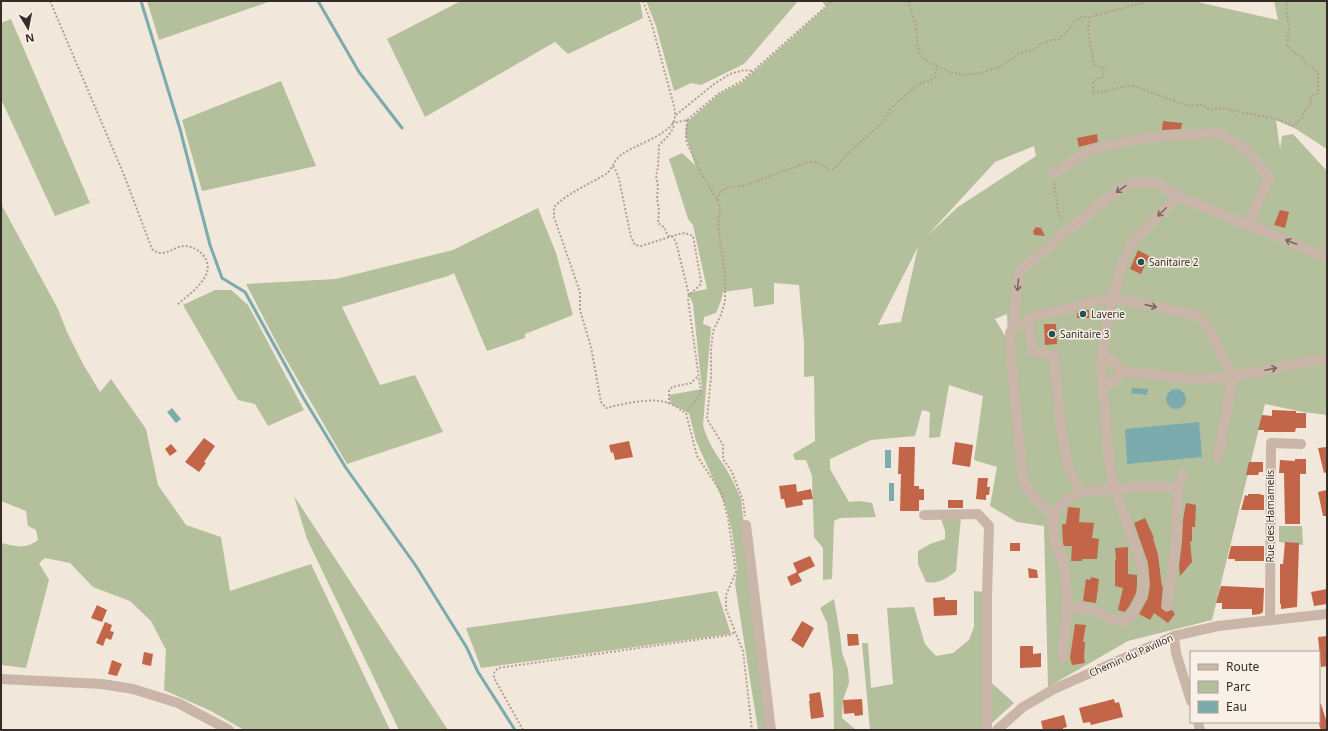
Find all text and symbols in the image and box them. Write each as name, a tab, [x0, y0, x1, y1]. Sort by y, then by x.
north arrow	[8, 8, 48, 48]
text: N	[24, 30, 36, 47]
one-way arrow	[1116, 185, 1127, 193]
one-way arrow	[1157, 207, 1167, 217]
one-way arrow	[1286, 238, 1298, 245]
place label: Sanitaire 2	[1149, 255, 1199, 269]
marker: Sanitaire 2	[1136, 257, 1146, 267]
one-way arrow	[1014, 278, 1022, 291]
one-way arrow	[1145, 302, 1158, 310]
place label: Laverie	[1091, 307, 1125, 321]
marker: Laverie	[1078, 309, 1088, 319]
place label: Sanitaire 3	[1060, 327, 1110, 341]
marker: Sanitaire 3	[1047, 329, 1057, 339]
one-way arrow	[1264, 364, 1277, 372]
street label: Rue des Hamamelis	[1263, 469, 1277, 562]
street label: Chemin du Pavillon	[1087, 630, 1175, 680]
legend	[1190, 651, 1320, 723]
text: Route	[1226, 658, 1259, 675]
text: Parc	[1226, 678, 1251, 695]
text: Eau	[1226, 698, 1247, 715]

